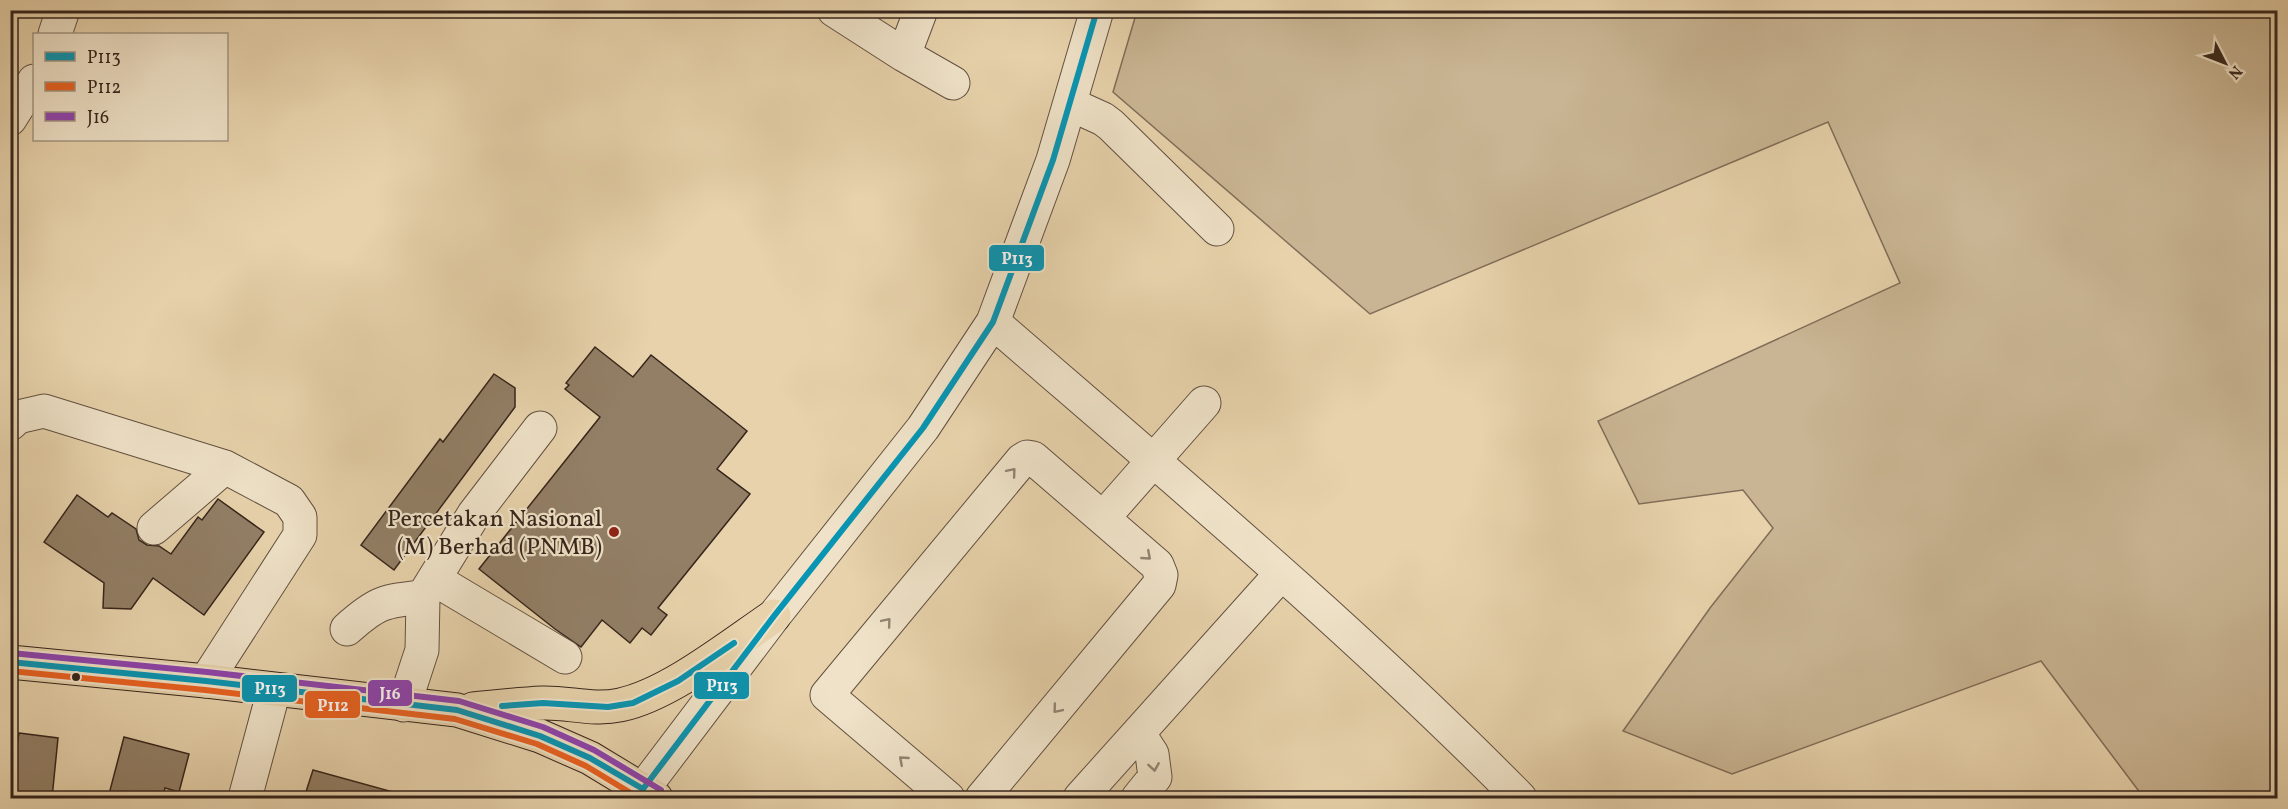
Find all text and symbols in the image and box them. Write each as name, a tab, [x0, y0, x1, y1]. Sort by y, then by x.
legend	[33, 33, 228, 141]
north arrow	[2195, 33, 2255, 93]
text: P113	[87, 46, 121, 71]
text: N	[2222, 60, 2247, 84]
text: P112	[87, 76, 121, 101]
text: J16	[87, 106, 109, 131]
line badge: P113	[988, 244, 1045, 272]
text: P113	[1001, 249, 1033, 271]
one-way arrow	[1005, 468, 1016, 479]
place label: Percetakan Nasional (M) Berhad (PNMB)	[387, 503, 602, 565]
marker: Percetakan Nasional (M) Berhad (PNMB)	[607, 525, 621, 539]
one-way arrow	[1140, 549, 1151, 560]
one-way arrow	[880, 618, 891, 629]
unlabelled marker	[70, 671, 82, 683]
line badge: P113	[693, 671, 750, 700]
line badge: P113	[241, 674, 298, 703]
text: P113	[706, 676, 738, 698]
text: P113	[254, 679, 286, 701]
line badge: J16	[367, 679, 413, 707]
text: J16	[378, 684, 401, 706]
line badge: P112	[304, 690, 361, 719]
text: P112	[317, 696, 349, 718]
one-way arrow	[1053, 702, 1064, 713]
one-way arrow	[899, 757, 910, 768]
one-way arrow	[1147, 763, 1159, 772]

